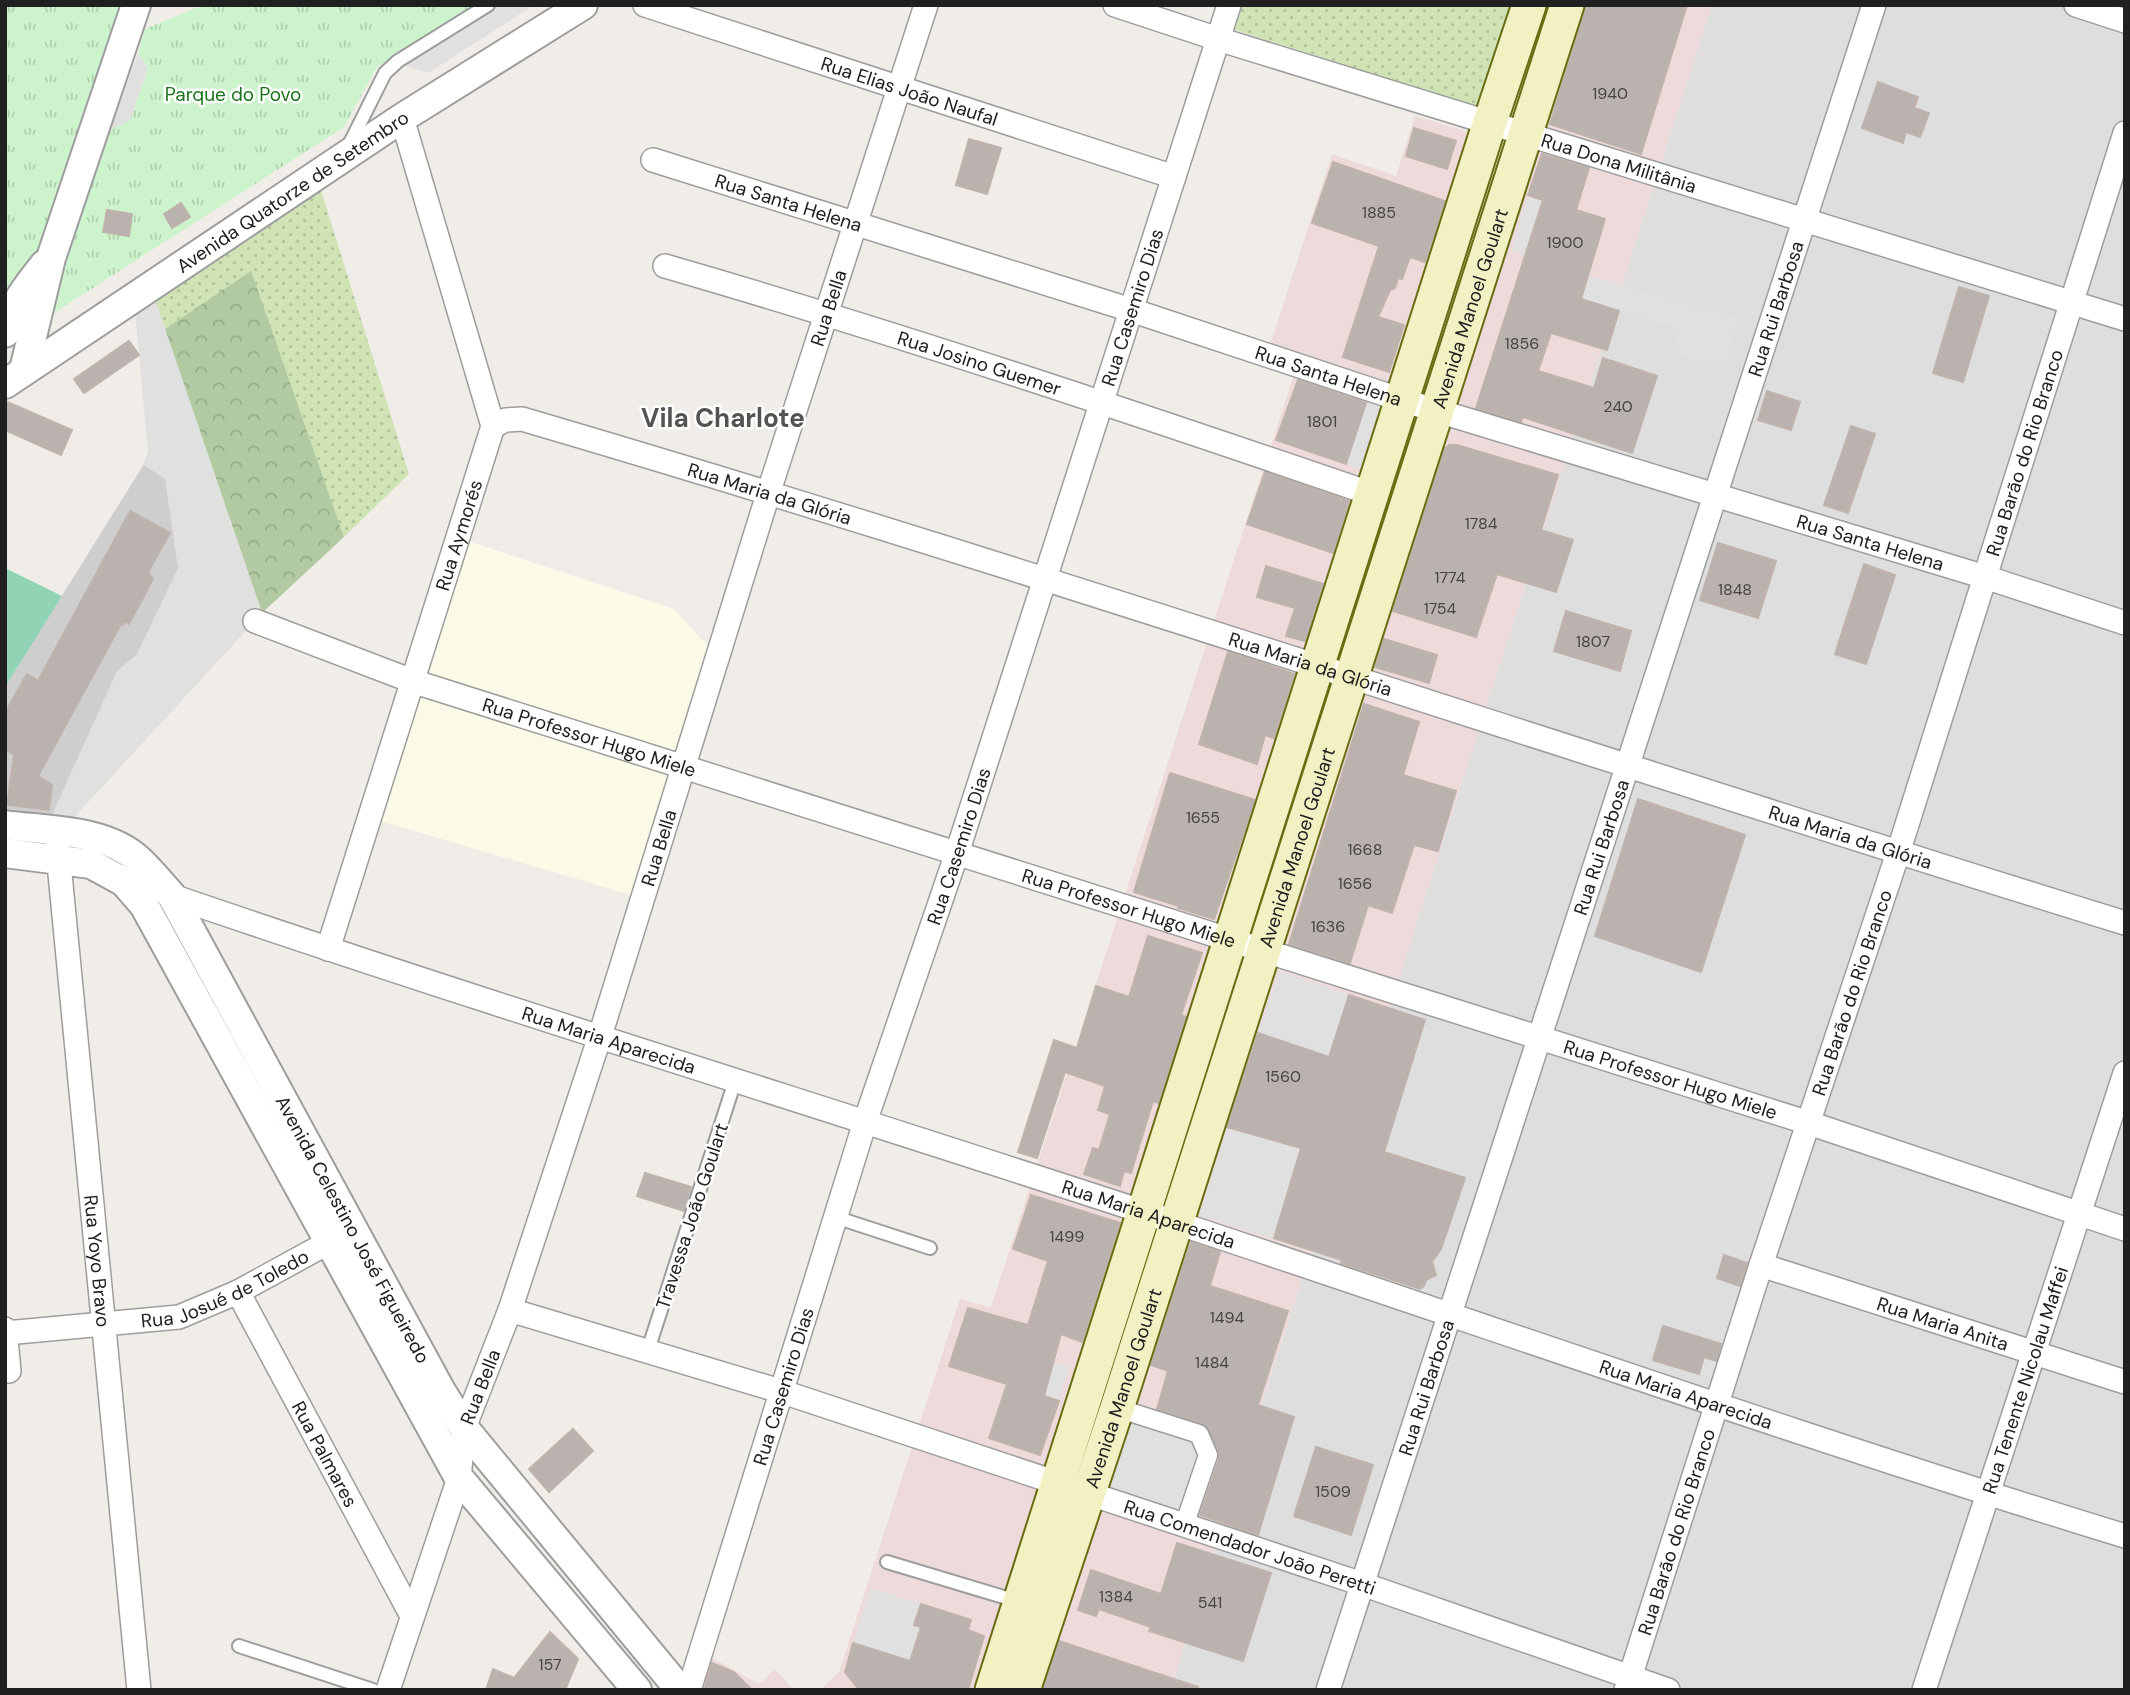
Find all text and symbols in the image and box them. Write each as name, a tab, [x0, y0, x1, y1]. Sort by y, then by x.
street label: Rua Elias João Naufal	[818, 51, 1001, 131]
park label: Parque do Povo	[165, 82, 301, 107]
house number: 1940	[1592, 83, 1628, 104]
street label: Avenida Quatorze de Setembro	[171, 105, 413, 278]
street label: Rua Dona Militânia	[1538, 127, 1700, 198]
street label: Rua Santa Helena	[712, 168, 865, 237]
house number: 1885	[1362, 202, 1396, 223]
street label: Avenida Manoel Goulart	[1426, 205, 1514, 412]
street label: Rua Casemiro Dias	[1095, 225, 1169, 389]
house number: 1900	[1547, 232, 1584, 253]
street label: Rua Rui Barbosa	[1742, 238, 1809, 380]
street label: Rua Bella	[804, 267, 852, 349]
street label: Rua Josino Guemer	[894, 325, 1064, 401]
house number: 1856	[1505, 333, 1539, 354]
street label: Rua Santa Helena	[1252, 340, 1405, 412]
street label: Rua Barão do Rio Branco	[1980, 346, 2069, 559]
house number: 240	[1603, 396, 1633, 417]
district label: Vila Charlote	[641, 401, 805, 435]
house number: 1801	[1307, 411, 1337, 432]
street label: Rua Maria da Glória	[685, 457, 855, 530]
street label: Rua Aymorés	[429, 477, 488, 594]
street label: Rua Santa Helena	[1794, 508, 1947, 576]
house number: 1784	[1465, 513, 1498, 534]
house number: 1774	[1435, 567, 1466, 588]
house number: 1848	[1718, 579, 1752, 600]
house number: 1754	[1424, 598, 1457, 619]
street label: Rua Maria da Glória	[1226, 626, 1395, 702]
house number: 1807	[1576, 631, 1610, 652]
street label: Rua Professor Hugo Miele	[479, 692, 699, 783]
street label: Avenida Manoel Goulart	[1253, 744, 1341, 951]
street label: Rua Casemiro Dias	[921, 764, 996, 928]
street label: Rua Rui Barbosa	[1567, 776, 1635, 918]
street label: Rua Maria da Glória	[1766, 799, 1935, 875]
street label: Rua Bella	[635, 806, 682, 889]
house number: 1655	[1186, 807, 1220, 828]
house number: 1668	[1348, 839, 1382, 860]
street label: Rua Professor Hugo Miele	[1019, 862, 1239, 953]
house number: 1656	[1338, 873, 1372, 894]
street label: Rua Barão do Rio Branco	[1806, 886, 1897, 1099]
house number: 1636	[1311, 916, 1345, 937]
street label: Rua Maria Aparecida	[519, 1000, 699, 1080]
street label: Rua Professor Hugo Miele	[1560, 1034, 1780, 1125]
house number: 1560	[1265, 1066, 1301, 1087]
street label: Avenida Celestino José Figueiredo	[270, 1091, 436, 1368]
street label: Travessa João Goulart	[650, 1120, 734, 1312]
street label: Rua Maria Aparecida	[1059, 1174, 1239, 1254]
street label: Rua Yoyo Bravo	[79, 1194, 116, 1328]
house number: 1499	[1050, 1226, 1084, 1247]
street label: Rua Josué de Toledo	[140, 1243, 313, 1333]
street label: Rua Tenente Nicolau Maffei	[1976, 1263, 2074, 1497]
street label: Avenida Manoel Goulart	[1079, 1285, 1167, 1491]
street label: Rua Maria Anita	[1874, 1291, 2012, 1356]
street label: Rua Casemiro Dias	[747, 1304, 819, 1468]
house number: 1494	[1210, 1307, 1245, 1328]
street label: Rua Rui Barbosa	[1392, 1316, 1460, 1459]
street label: Rua Bella	[454, 1346, 506, 1428]
house number: 1484	[1195, 1352, 1229, 1373]
street label: Rua Maria Aparecida	[1596, 1354, 1776, 1435]
street label: Rua Palmares	[286, 1397, 364, 1512]
street label: Rua Barão do Rio Branco	[1632, 1425, 1721, 1638]
house number: 1509	[1315, 1481, 1351, 1502]
street label: Rua Comendador João Peretti	[1121, 1493, 1379, 1600]
house number: 1384	[1099, 1586, 1133, 1607]
house number: 541	[1198, 1592, 1222, 1613]
house number: 157	[538, 1654, 562, 1675]

